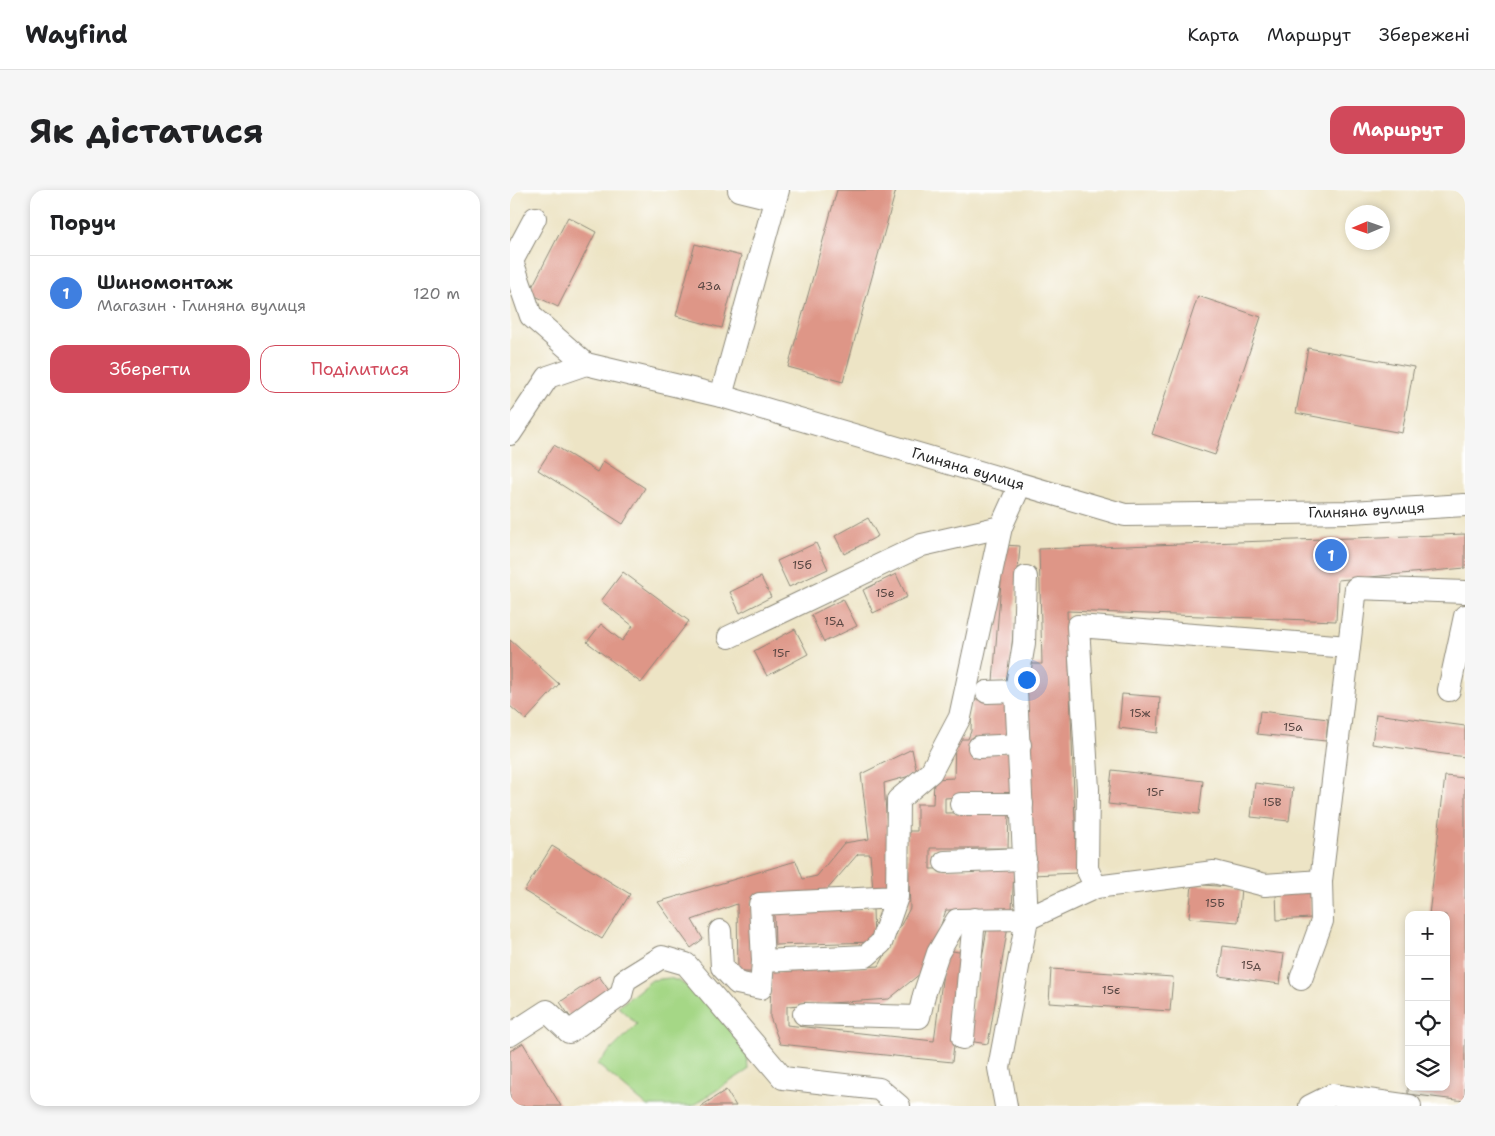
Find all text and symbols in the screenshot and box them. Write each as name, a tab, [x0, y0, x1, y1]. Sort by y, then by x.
text: Wayfind	[25, 19, 128, 51]
text: Карта	[1187, 23, 1239, 47]
text: Маршрут	[1267, 23, 1351, 47]
text: Збережені	[1379, 23, 1470, 47]
button: Маршрут	[1330, 106, 1465, 154]
text: Як дістатися	[30, 107, 264, 154]
north arrow	[1345, 205, 1390, 250]
text: Поруч	[50, 209, 116, 237]
text: Шиномонтаж	[97, 270, 233, 295]
house number: 43а	[697, 278, 721, 294]
text: 1	[62, 283, 70, 304]
text: 120 m	[413, 283, 460, 304]
text: Магазин · Глиняна вулиця	[97, 295, 306, 316]
button: Зберегти	[50, 345, 250, 393]
button: Поділитися	[260, 345, 460, 393]
street label: Глиняна вулиця	[909, 443, 1027, 495]
street label: Глиняна вулиця	[1308, 498, 1425, 523]
pin: 1	[1315, 536, 1347, 574]
house number: 15б	[792, 557, 812, 573]
house number: 15е	[876, 585, 895, 601]
house number: 15д	[824, 613, 844, 629]
house number: 15г	[772, 645, 790, 661]
your location	[1014, 667, 1040, 693]
house number: 15ж	[1129, 705, 1151, 721]
house number: 15а	[1283, 719, 1303, 735]
house number: 15г	[1146, 784, 1164, 800]
house number: 15В	[1262, 794, 1282, 810]
house number: 15Б	[1205, 895, 1225, 911]
map controls	[1405, 911, 1450, 1091]
button: +	[1405, 911, 1450, 956]
button: −	[1405, 956, 1450, 1001]
house number: 15д	[1241, 957, 1261, 973]
house number: 15є	[1102, 982, 1120, 998]
button: locate	[1405, 1001, 1450, 1046]
button: layers	[1405, 1046, 1450, 1091]

